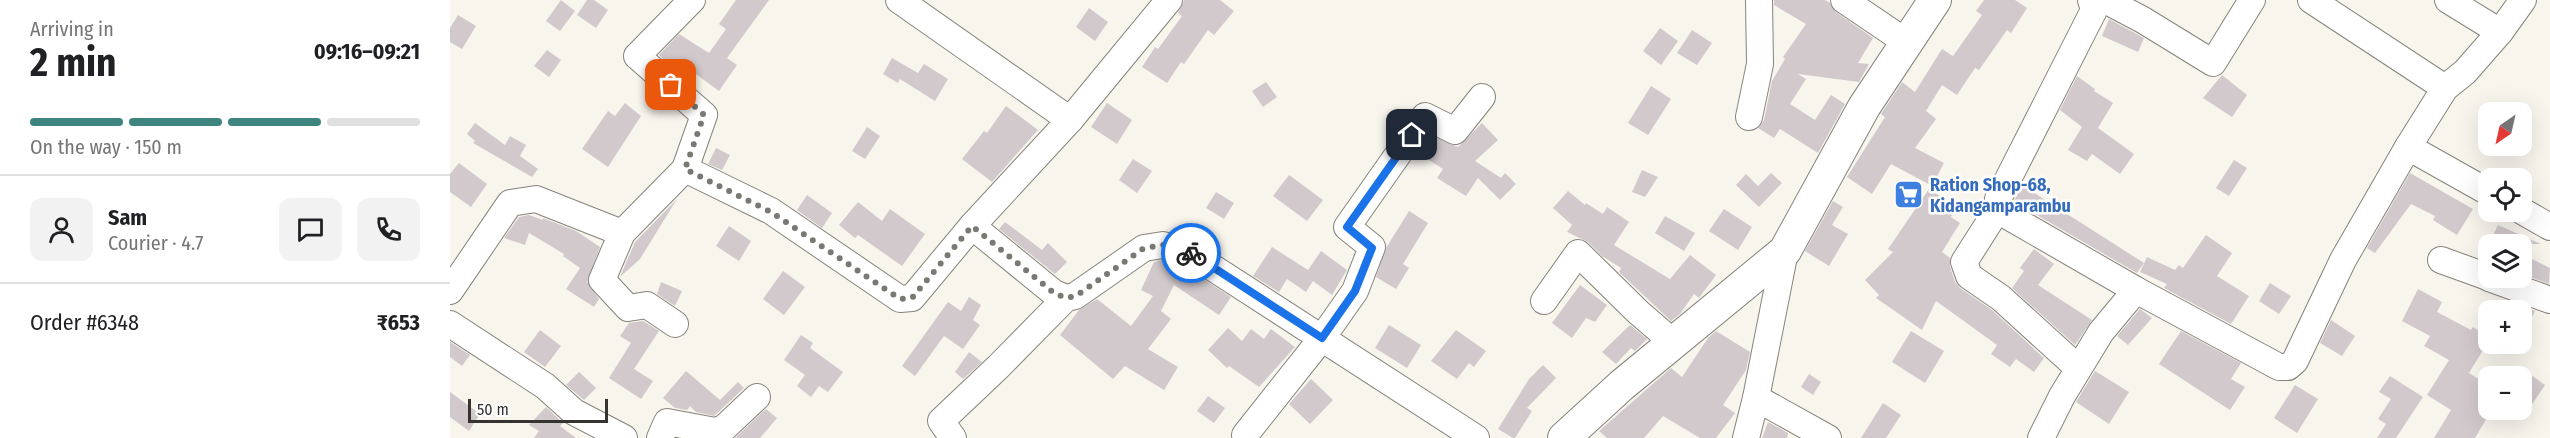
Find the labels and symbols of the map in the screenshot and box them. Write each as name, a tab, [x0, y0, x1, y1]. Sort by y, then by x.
pin	[645, 59, 696, 110]
north arrow	[2478, 102, 2532, 156]
pin	[1386, 109, 1437, 160]
place label: Ration Shop-68, Kidangamparambu	[1930, 174, 2071, 217]
supermarket icon: Ration Shop-68, Kidangamparambu	[1893, 179, 1925, 211]
courier	[1161, 223, 1221, 283]
scale bar	[468, 396, 608, 424]

